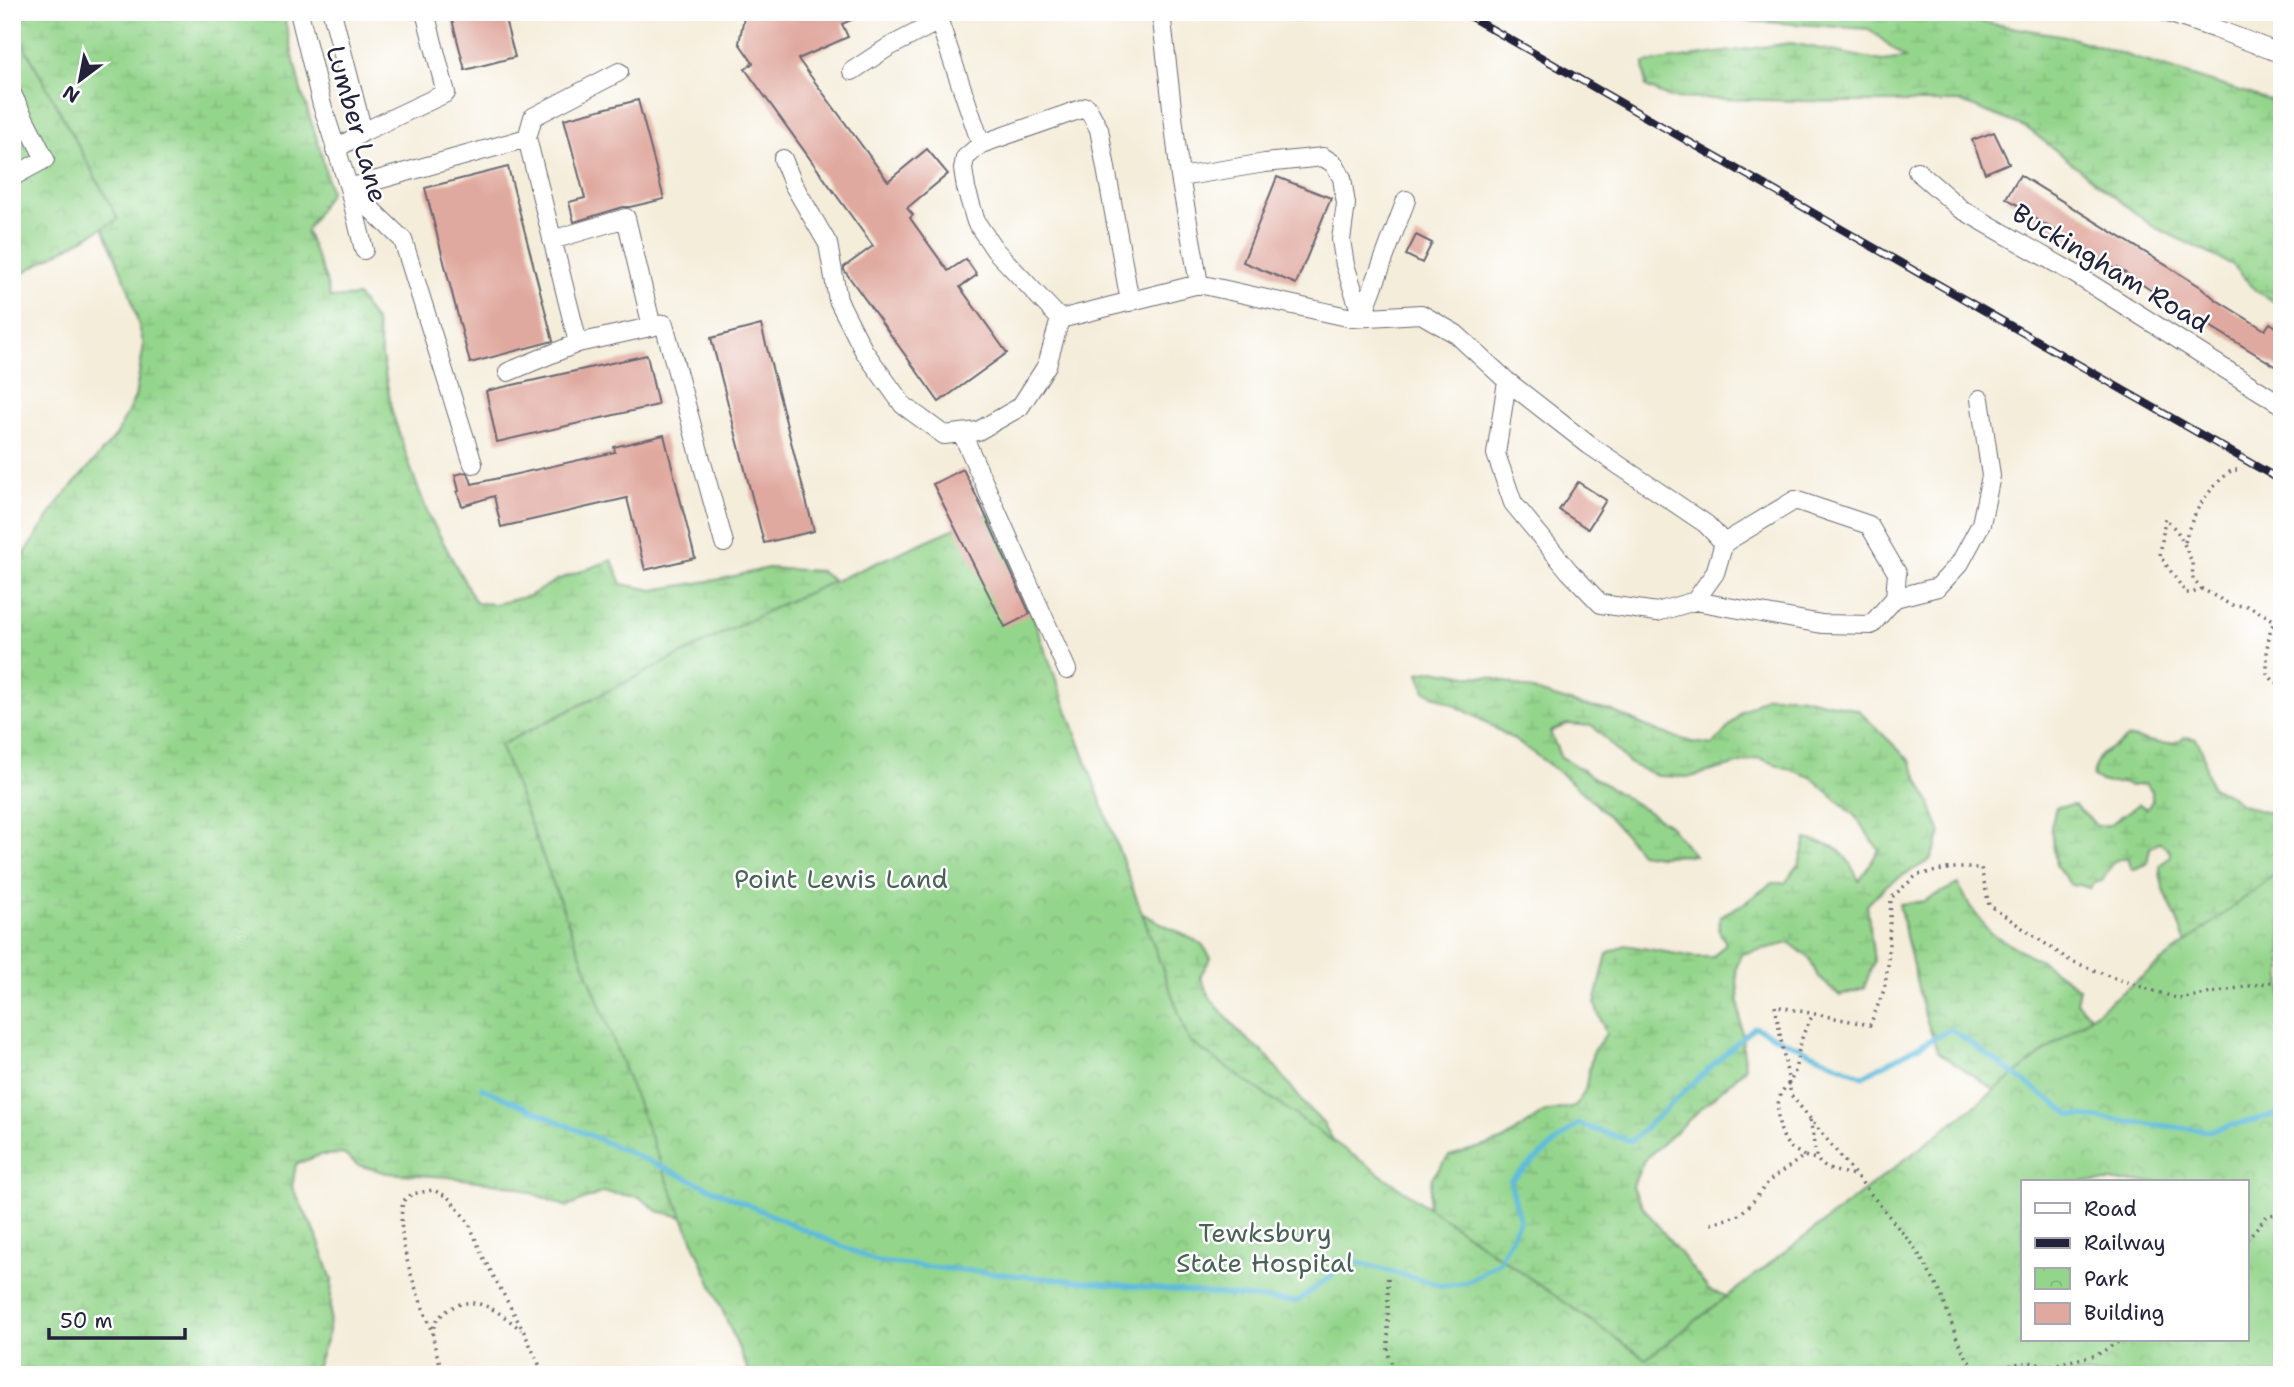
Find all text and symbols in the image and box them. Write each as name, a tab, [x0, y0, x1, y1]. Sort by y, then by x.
street label: Lumber Lane	[318, 41, 397, 206]
north arrow	[46, 46, 116, 116]
text: N	[58, 79, 84, 109]
street label: Buckingham Road	[2006, 195, 2216, 340]
park label: Point Lewis Land	[734, 861, 948, 896]
legend	[2021, 1180, 2248, 1342]
text: Road	[2084, 1195, 2137, 1223]
park label: Tewksbury State Hospital	[1176, 1215, 1354, 1280]
text: Railway	[2084, 1229, 2166, 1257]
text: Park	[2084, 1265, 2129, 1293]
scale bar	[49, 1296, 186, 1340]
text: Building	[2084, 1299, 2164, 1327]
text: 50 m	[60, 1307, 113, 1335]

